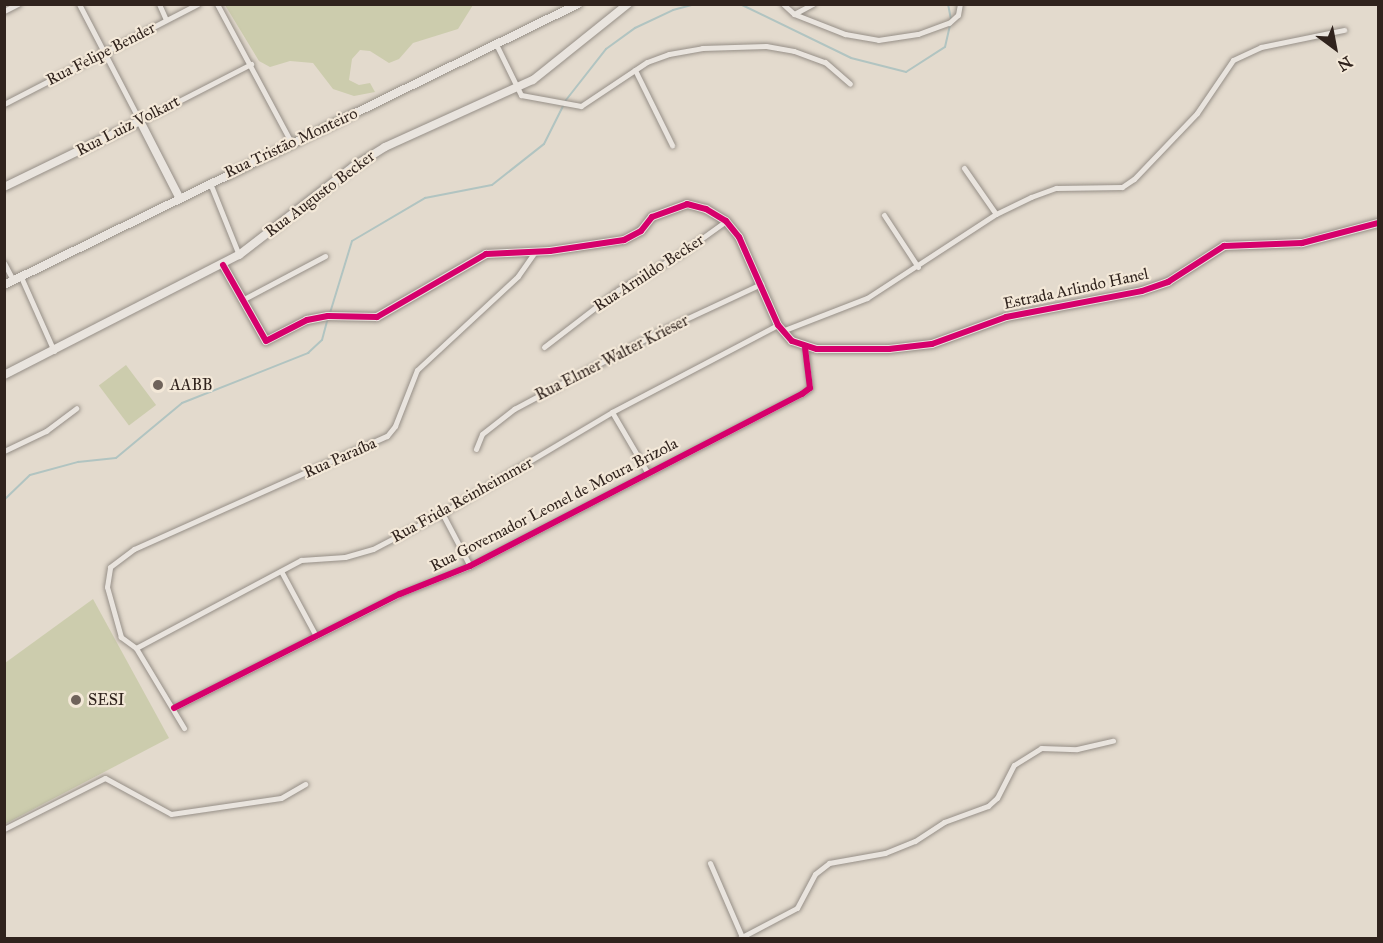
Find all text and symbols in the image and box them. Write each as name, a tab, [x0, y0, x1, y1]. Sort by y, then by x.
street label: Rua Felipe Bender	[43, 18, 159, 90]
north arrow	[1305, 18, 1365, 78]
text: N	[1334, 52, 1356, 75]
street label: Rua Luiz Volkart	[73, 92, 183, 160]
street label: Rua Tristão Monteiro	[221, 104, 361, 182]
street label: Rua Augusto Becker	[261, 147, 379, 241]
street label: Rua Arnildo Becker	[590, 230, 708, 316]
street label: Estrada Arlindo Hanel	[1002, 264, 1150, 314]
street label: Rua Elmer Walter Krieser	[532, 311, 692, 405]
place label: AABB	[170, 375, 213, 395]
marker: AABB	[151, 378, 165, 392]
street label: Rua Paraíba	[301, 434, 379, 482]
street label: Rua Governador Leonel de Moura Brizola	[427, 434, 681, 576]
street label: Rua Frida Reinheimmer	[388, 453, 536, 547]
place label: SESI	[88, 690, 125, 710]
marker: SESI	[69, 693, 83, 707]

